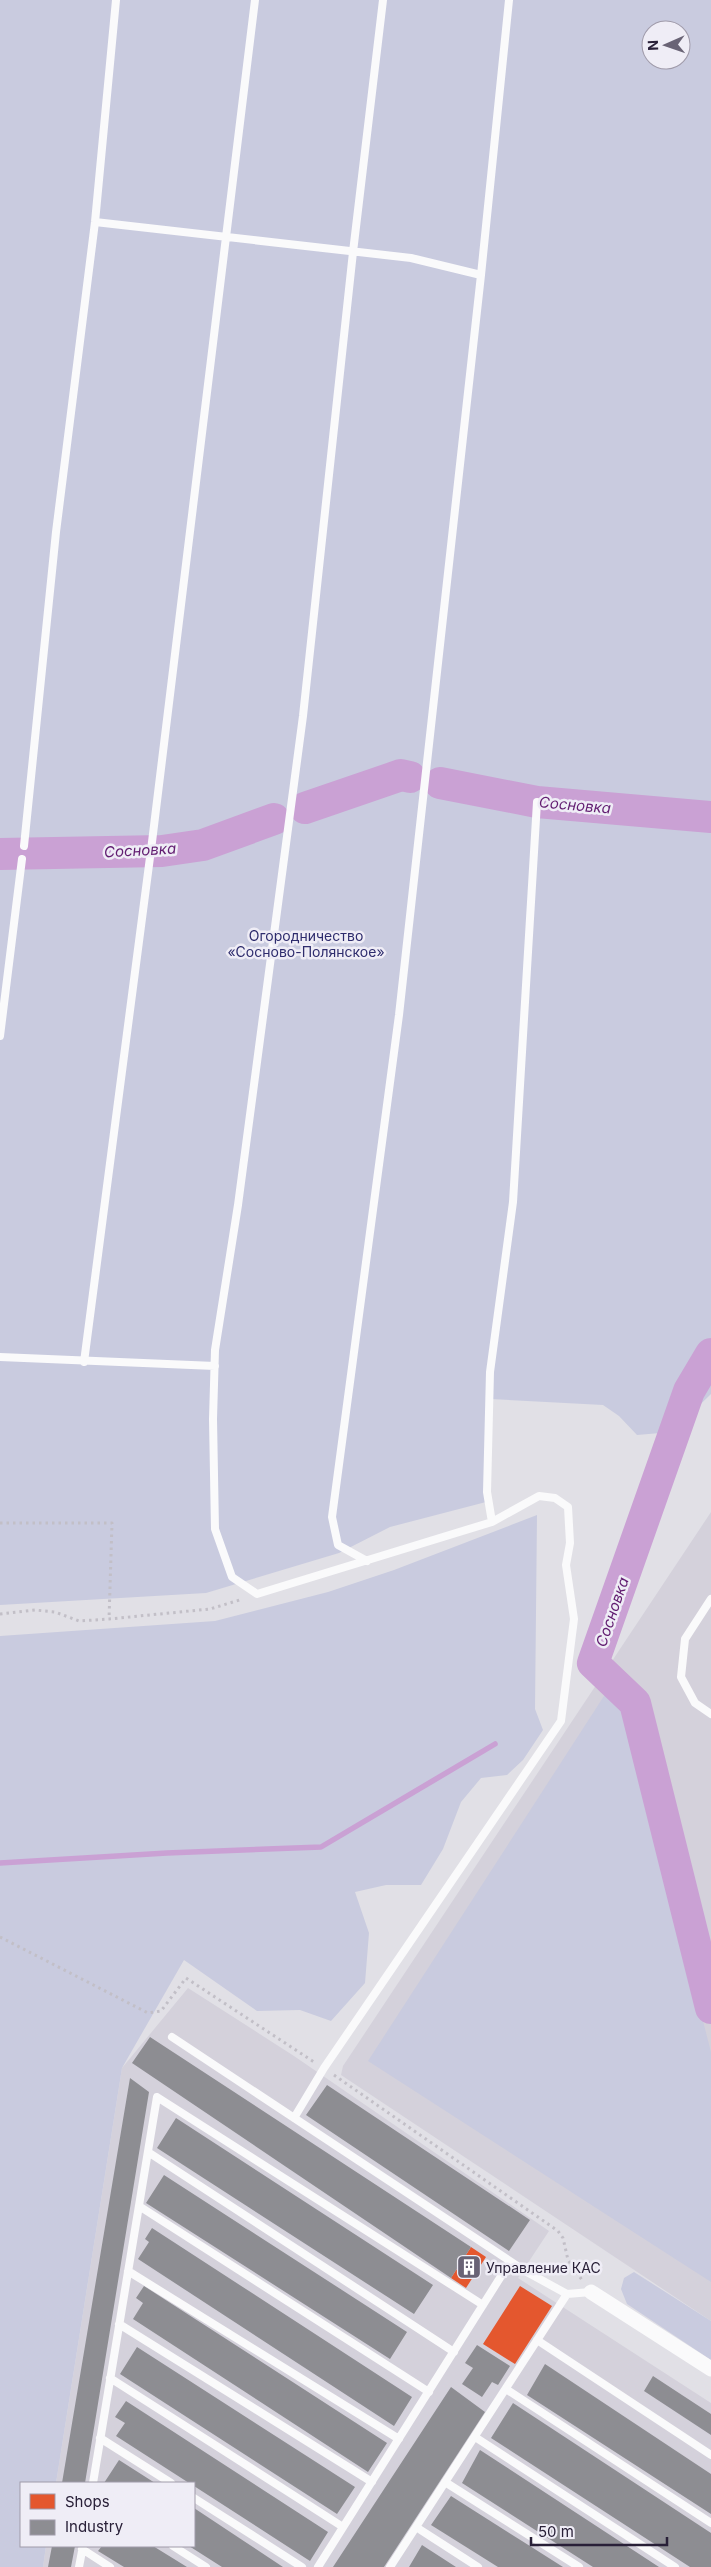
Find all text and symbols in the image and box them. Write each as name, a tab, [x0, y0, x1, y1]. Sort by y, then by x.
north arrow	[641, 20, 691, 70]
text: N	[644, 40, 661, 51]
water label: Сосновка	[538, 792, 612, 818]
water label: Сосновка	[103, 839, 177, 861]
park label: Огородничество «Сосново-Полянское»	[227, 927, 385, 960]
water label: Сосновка	[591, 1575, 633, 1649]
building icon: Управление КАС	[456, 2254, 482, 2280]
place label: Управление КАС	[486, 2259, 601, 2276]
legend	[20, 2482, 195, 2547]
text: Shops	[65, 2492, 110, 2511]
scale bar	[531, 2514, 667, 2546]
text: Industry	[65, 2517, 124, 2536]
text: 50 m	[538, 2522, 574, 2541]

